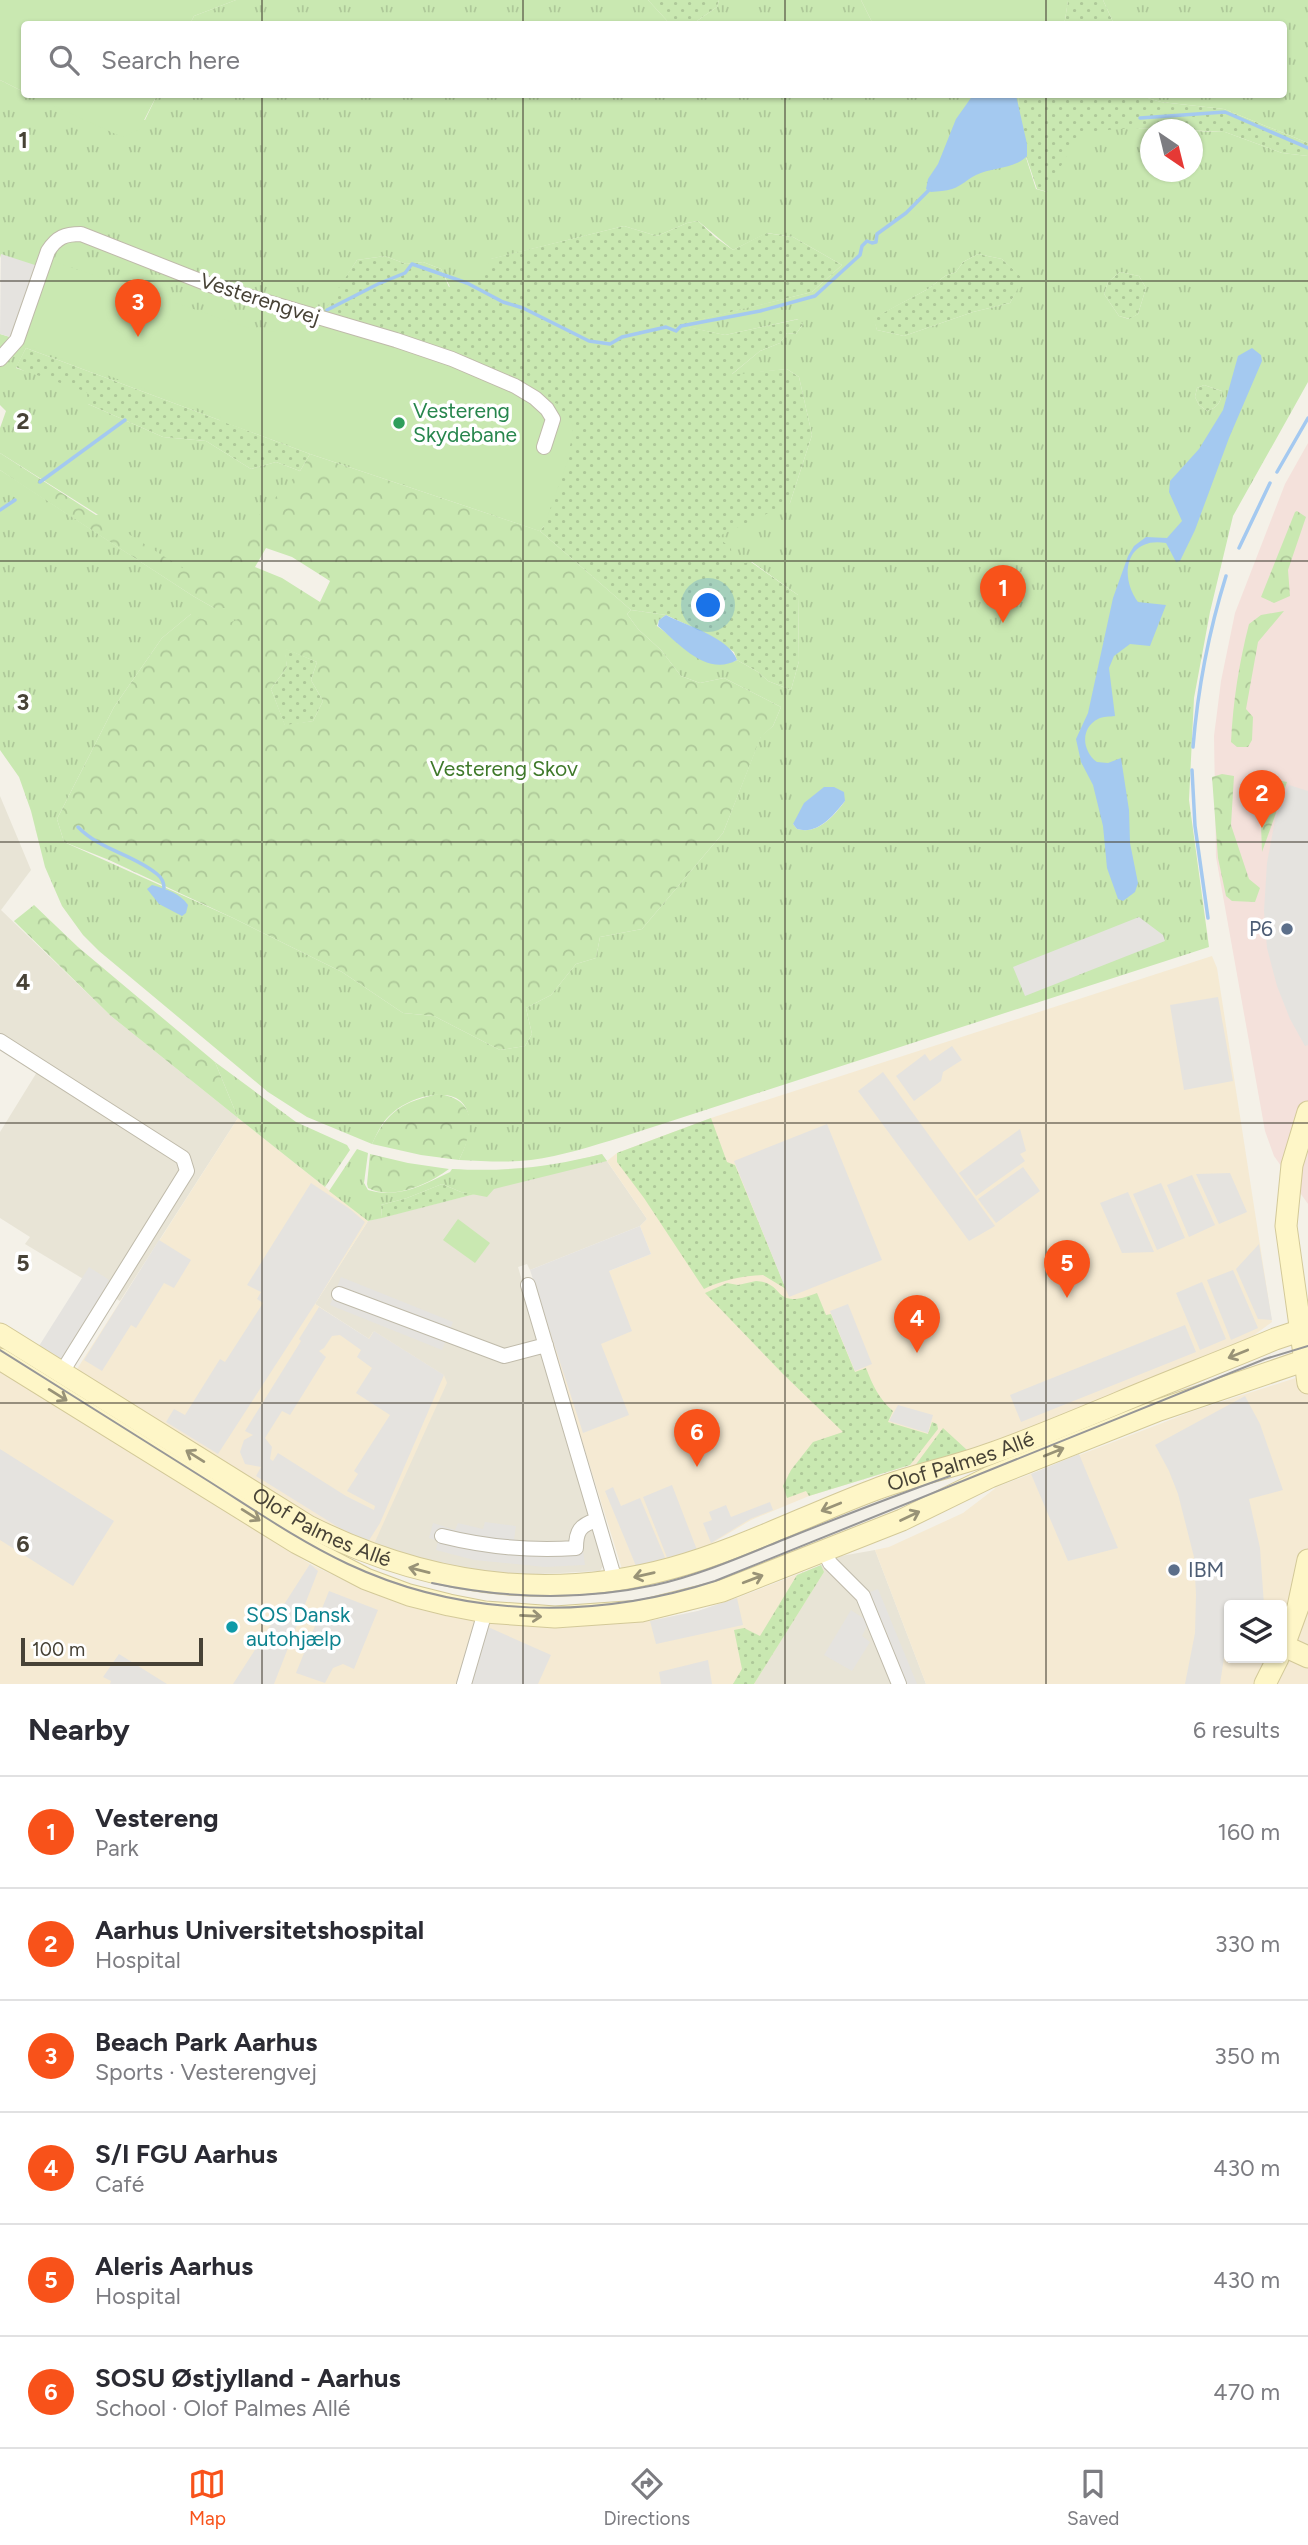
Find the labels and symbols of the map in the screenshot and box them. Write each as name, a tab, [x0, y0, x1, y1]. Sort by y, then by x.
north arrow	[1140, 119, 1203, 182]
text: 1	[18, 126, 28, 154]
street label: Vesterengvej	[197, 267, 323, 330]
pin: 3	[115, 279, 161, 337]
place label: Vestereng Skydebane	[413, 398, 517, 447]
text: 2	[16, 407, 30, 435]
marker: Vestereng Skydebane	[391, 415, 407, 431]
pin: 1	[980, 565, 1026, 623]
your location	[691, 588, 725, 622]
text: 3	[17, 688, 29, 716]
park label: Vestereng Skov	[430, 756, 578, 781]
pin: 2	[1239, 770, 1285, 828]
place label: P6	[1249, 916, 1273, 941]
marker: P6	[1279, 921, 1295, 937]
text: 4	[16, 968, 30, 996]
pin: 5	[1044, 1240, 1090, 1298]
text: 5	[16, 1249, 30, 1277]
pin: 4	[894, 1295, 940, 1353]
one-way arrow	[1228, 1348, 1249, 1361]
one-way arrow	[48, 1388, 67, 1403]
pin: 6	[674, 1409, 720, 1467]
street label: Olof Palmes Allé	[884, 1426, 1038, 1496]
one-way arrow	[1042, 1444, 1064, 1457]
one-way arrow	[186, 1449, 206, 1463]
street label: Olof Palmes Allé	[248, 1482, 395, 1572]
one-way arrow	[821, 1502, 843, 1515]
one-way arrow	[241, 1509, 261, 1523]
one-way arrow	[899, 1509, 920, 1522]
text: 6	[16, 1530, 30, 1558]
place label: IBM	[1188, 1557, 1224, 1582]
marker: IBM	[1166, 1562, 1182, 1578]
one-way arrow	[408, 1563, 431, 1576]
one-way arrow	[633, 1569, 656, 1582]
one-way arrow	[742, 1572, 764, 1585]
place label: SOS Dansk autohjælp	[246, 1602, 351, 1651]
one-way arrow	[519, 1610, 541, 1623]
marker: SOS Dansk autohjælp	[224, 1619, 240, 1635]
scale bar	[21, 1635, 203, 1667]

